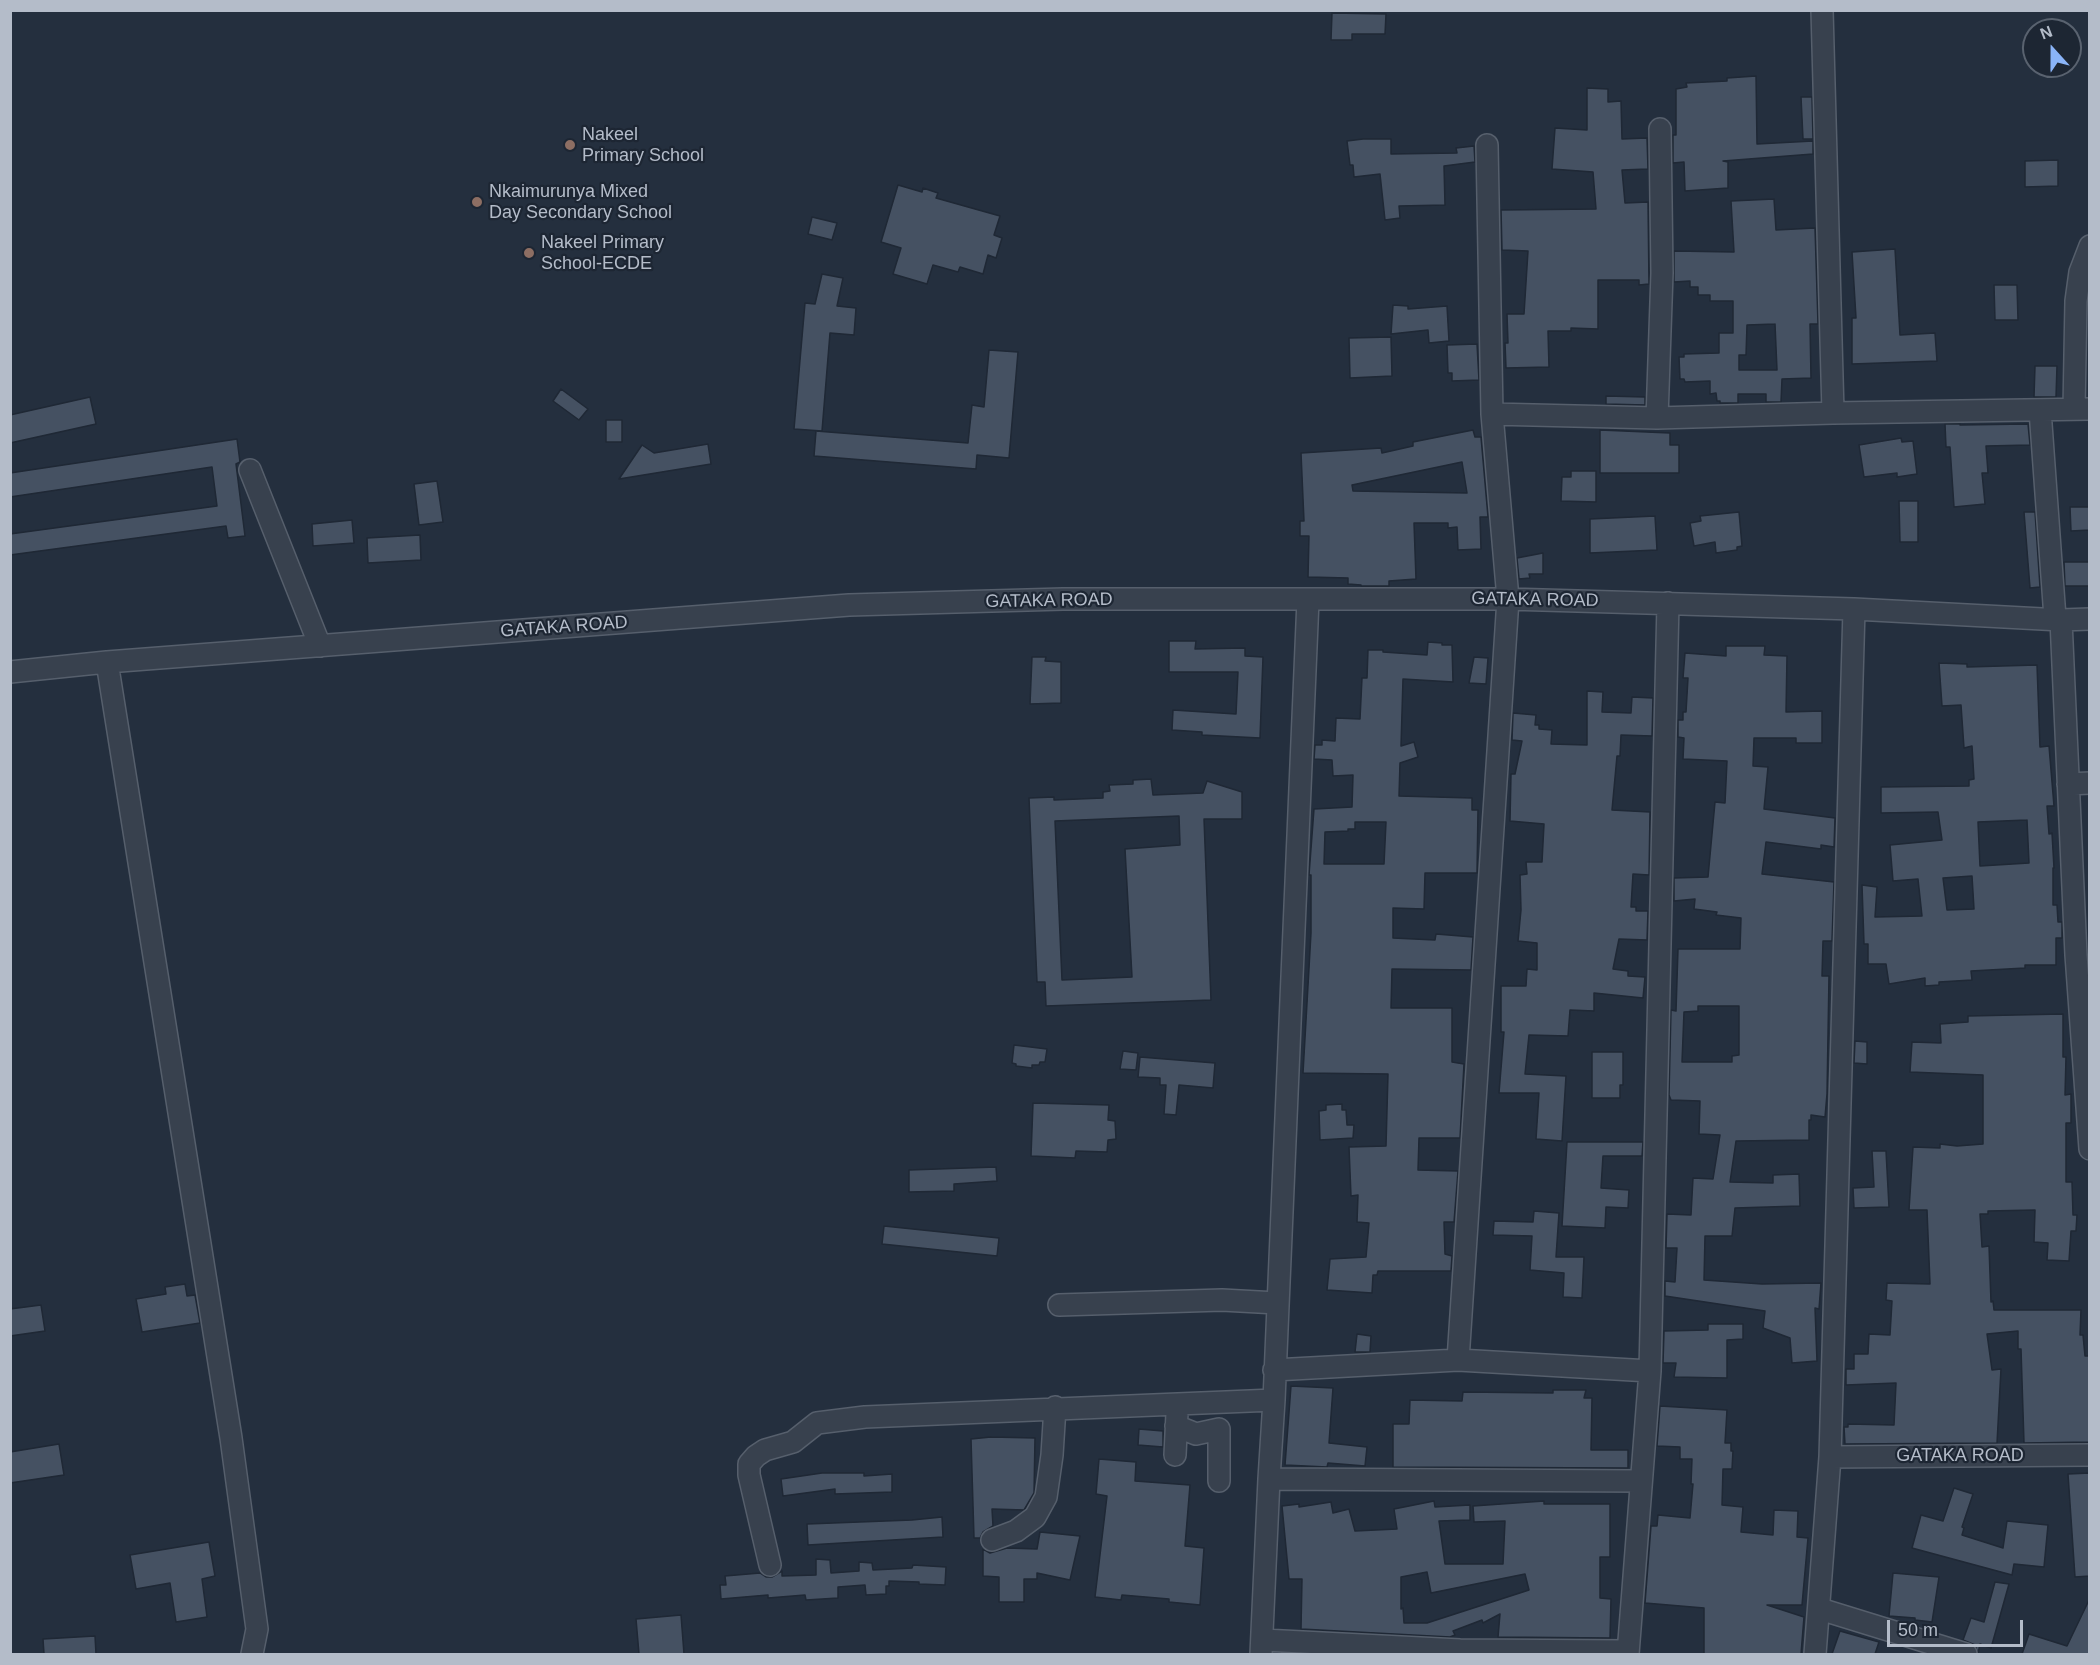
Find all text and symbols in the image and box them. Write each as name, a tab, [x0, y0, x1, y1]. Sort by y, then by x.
north arrow	[2022, 18, 2082, 78]
text: N	[2038, 23, 2055, 43]
place label: Nakeel Primary School	[582, 124, 704, 166]
marker: Nakeel Primary School	[563, 138, 577, 152]
place label: Nkaimurunya Mixed Day Secondary School	[489, 181, 672, 224]
marker: Nkaimurunya Mixed Day Secondary School	[470, 195, 484, 209]
place label: Nakeel Primary School-ECDE	[541, 232, 664, 274]
marker: Nakeel Primary School-ECDE	[522, 246, 536, 260]
street label: GATAKA ROAD	[1471, 588, 1599, 612]
street label: GATAKA ROAD	[985, 589, 1113, 613]
street label: GATAKA ROAD	[500, 612, 628, 642]
street label: GATAKA ROAD	[1896, 1445, 2024, 1467]
scale bar	[1890, 1608, 2026, 1646]
text: 50 m	[1898, 1620, 1938, 1640]

